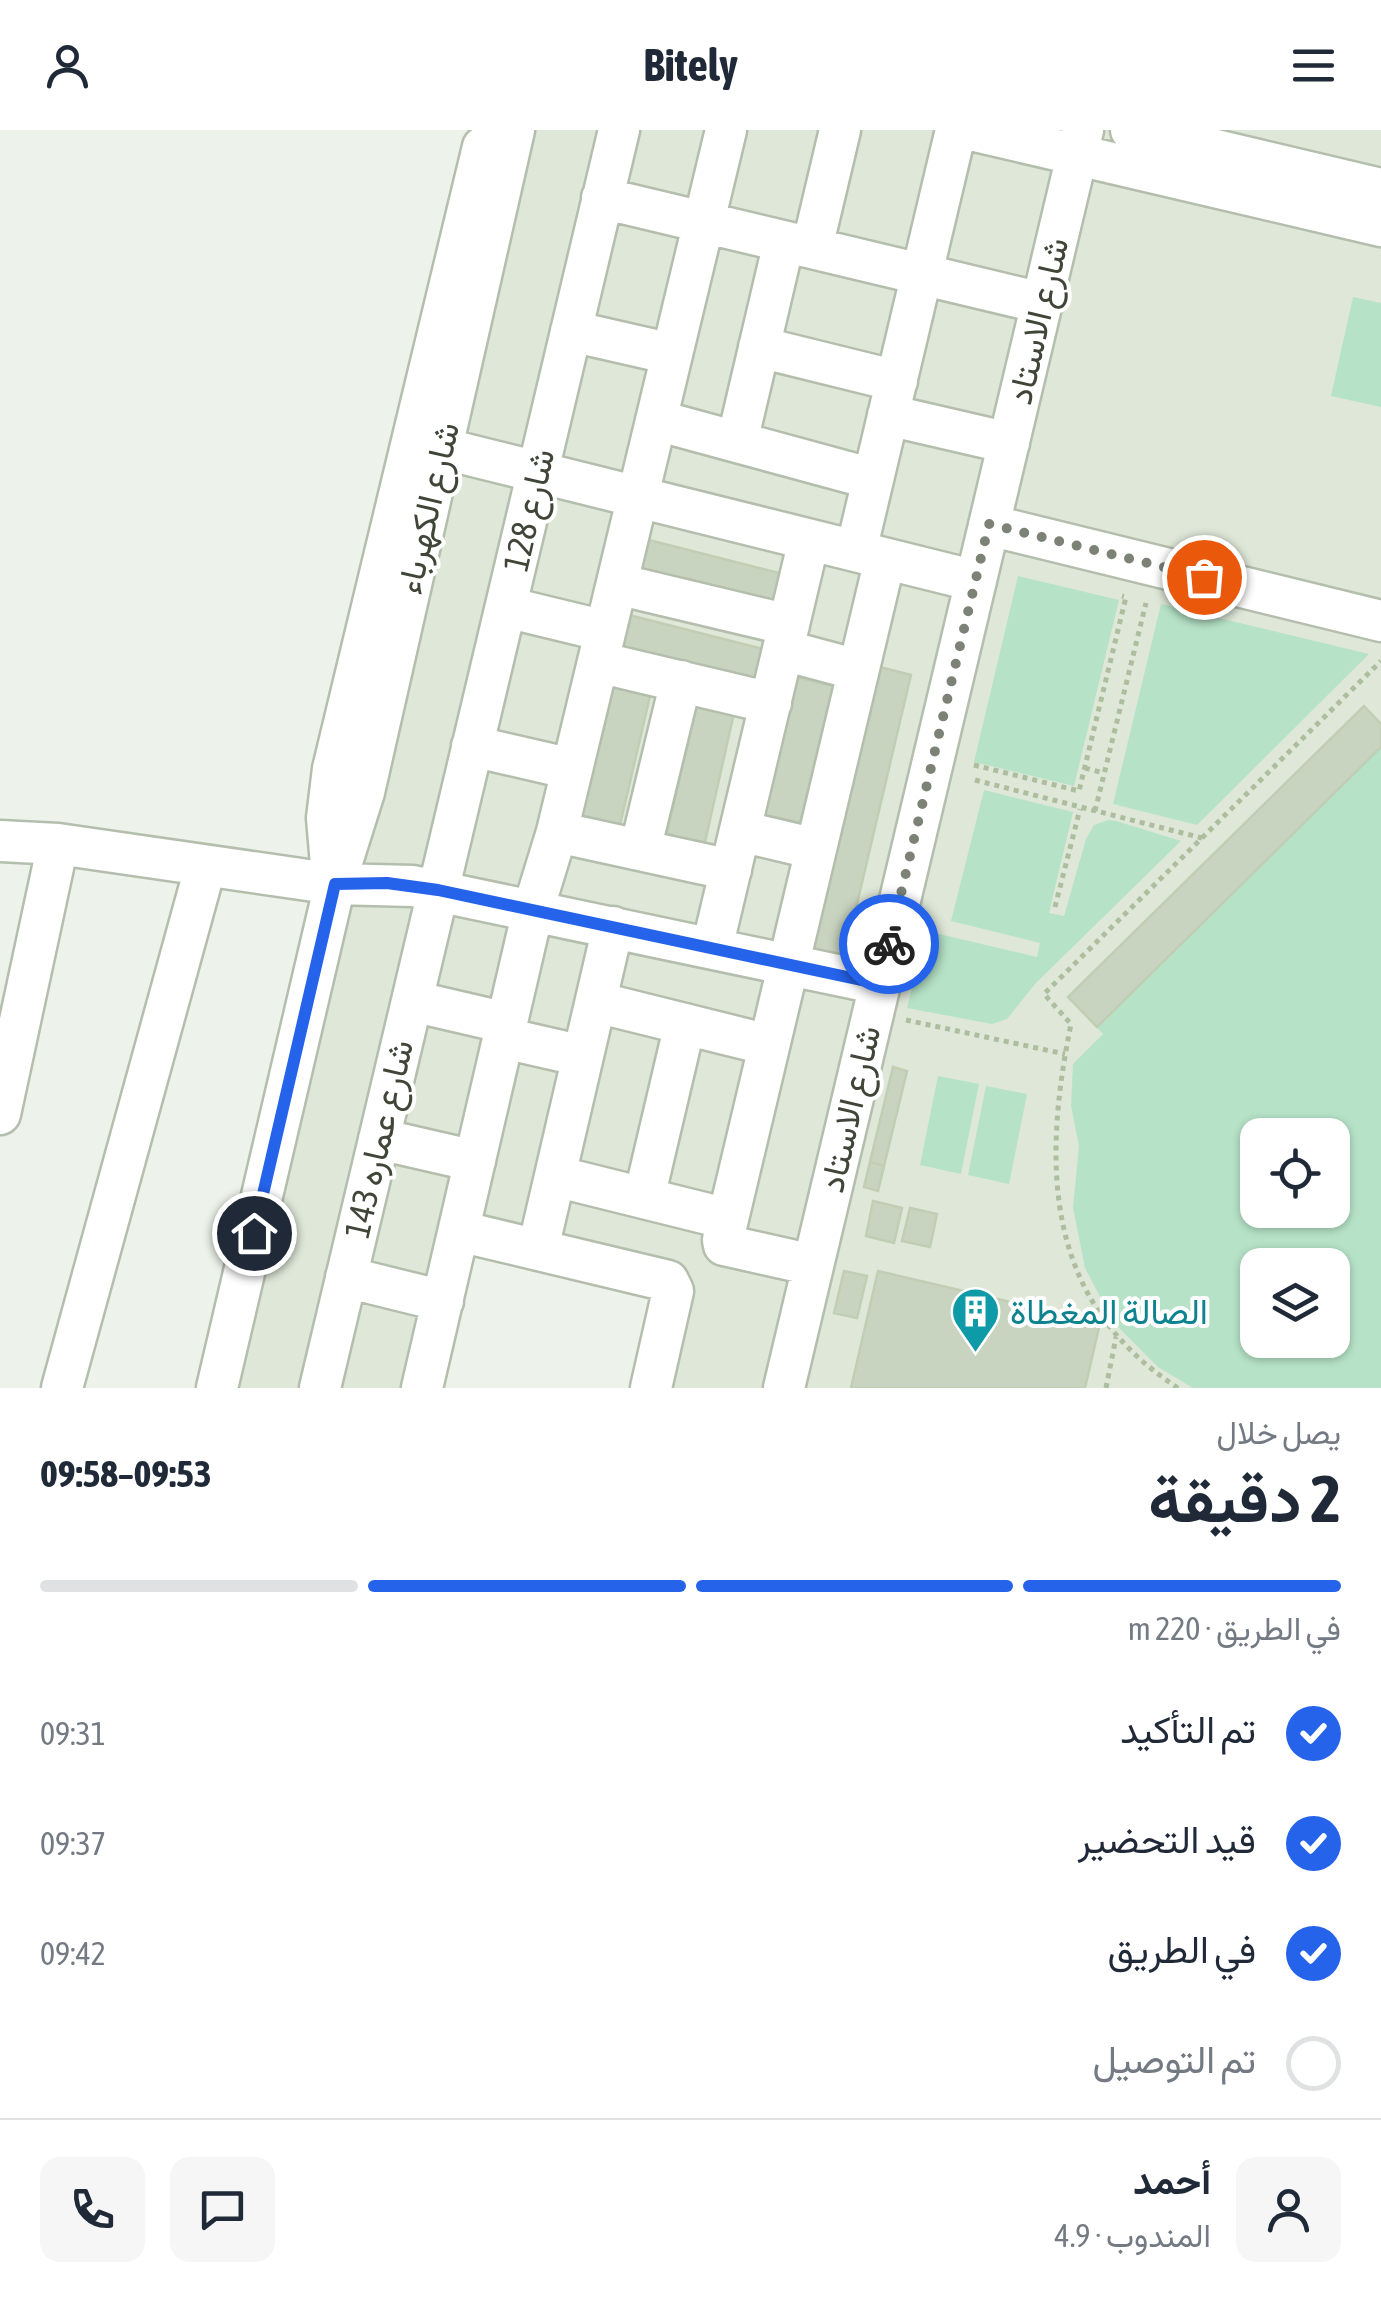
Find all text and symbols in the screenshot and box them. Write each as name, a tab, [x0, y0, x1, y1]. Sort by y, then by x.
icon: person	[40, 38, 95, 93]
icon: menu	[1286, 38, 1341, 93]
text: Bitely	[643, 39, 738, 91]
street label: شارع الاستاد	[998, 233, 1081, 409]
street label: شارع الكهرباء	[388, 418, 471, 599]
street label: شارع 128	[495, 445, 566, 576]
pin	[1162, 535, 1247, 620]
icon: bag	[1177, 550, 1232, 605]
courier	[839, 894, 939, 994]
icon: bike	[862, 917, 917, 972]
street label: شارع الاستاد	[810, 1021, 893, 1197]
street label: شارع عماره 143	[336, 1036, 425, 1243]
map controls	[1240, 1118, 1350, 1358]
button: locate	[1240, 1118, 1350, 1228]
pin	[212, 1191, 297, 1276]
icon: home	[227, 1206, 282, 1261]
button: layers	[1240, 1248, 1350, 1358]
building icon: الصالة المغطاة	[949, 1286, 1001, 1354]
place label: الصالة المغطاة	[1010, 1291, 1208, 1331]
text: يصل خلال	[1217, 1414, 1341, 1451]
text: 09:53–09:58	[40, 1452, 212, 1495]
text: 2 دقيقة	[1148, 1461, 1341, 1536]
text: في الطريق · 220 m	[1128, 1610, 1341, 1647]
icon: check	[1286, 1706, 1341, 1761]
text: تم التأكيد	[1120, 1708, 1256, 1751]
text: 09:31	[40, 1715, 106, 1752]
icon: check	[1286, 1816, 1341, 1871]
text: قيد التحضير	[1078, 1818, 1256, 1861]
text: 09:37	[40, 1825, 106, 1862]
icon: check	[1286, 1926, 1341, 1981]
text: في الطريق	[1108, 1928, 1256, 1971]
text: 09:42	[40, 1935, 106, 1972]
text: تم التوصيل	[1092, 2038, 1256, 2081]
button: phone	[40, 2157, 145, 2262]
button: chat	[170, 2157, 275, 2262]
button: person	[1236, 2157, 1341, 2262]
text: أحمد	[1133, 2159, 1211, 2202]
text: المندوب · 4.9	[1055, 2217, 1211, 2254]

